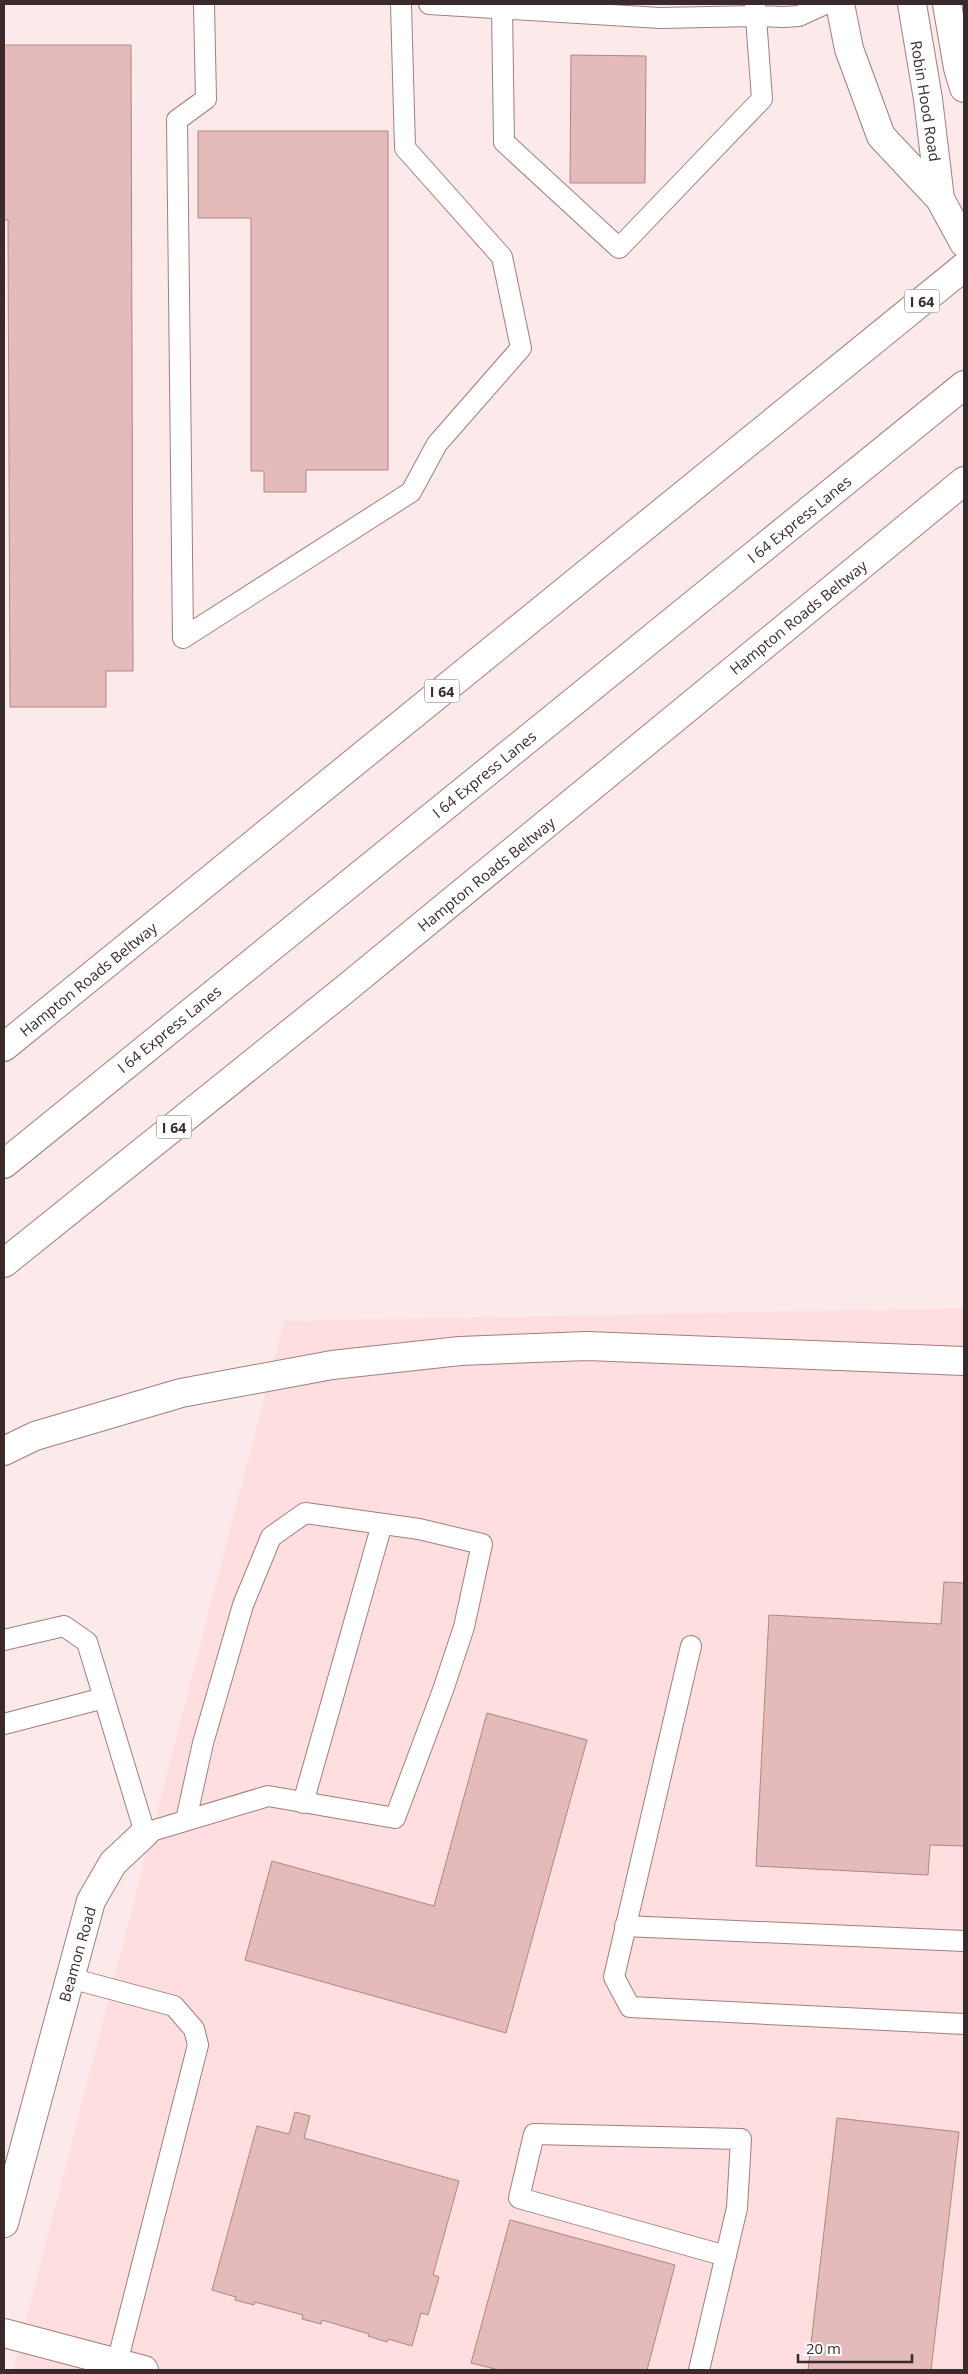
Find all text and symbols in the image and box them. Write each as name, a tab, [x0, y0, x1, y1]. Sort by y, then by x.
street label: Robin Hood Road	[907, 39, 945, 163]
road number: I 64	[904, 290, 940, 312]
street label: I 64 Express Lanes	[743, 471, 855, 567]
street label: Hampton Roads Beltway	[725, 555, 871, 679]
road number: I 64	[424, 679, 460, 702]
street label: I 64 Express Lanes	[428, 726, 540, 822]
street label: Hampton Roads Beltway	[413, 812, 559, 936]
street label: Hampton Roads Beltway	[15, 917, 161, 1041]
street label: I 64 Express Lanes	[113, 981, 225, 1077]
road number: I 64	[156, 1116, 192, 1138]
street label: Beamon Road	[54, 1904, 100, 2004]
scale bar	[798, 2332, 912, 2364]
text: 20 m	[806, 2338, 841, 2358]

